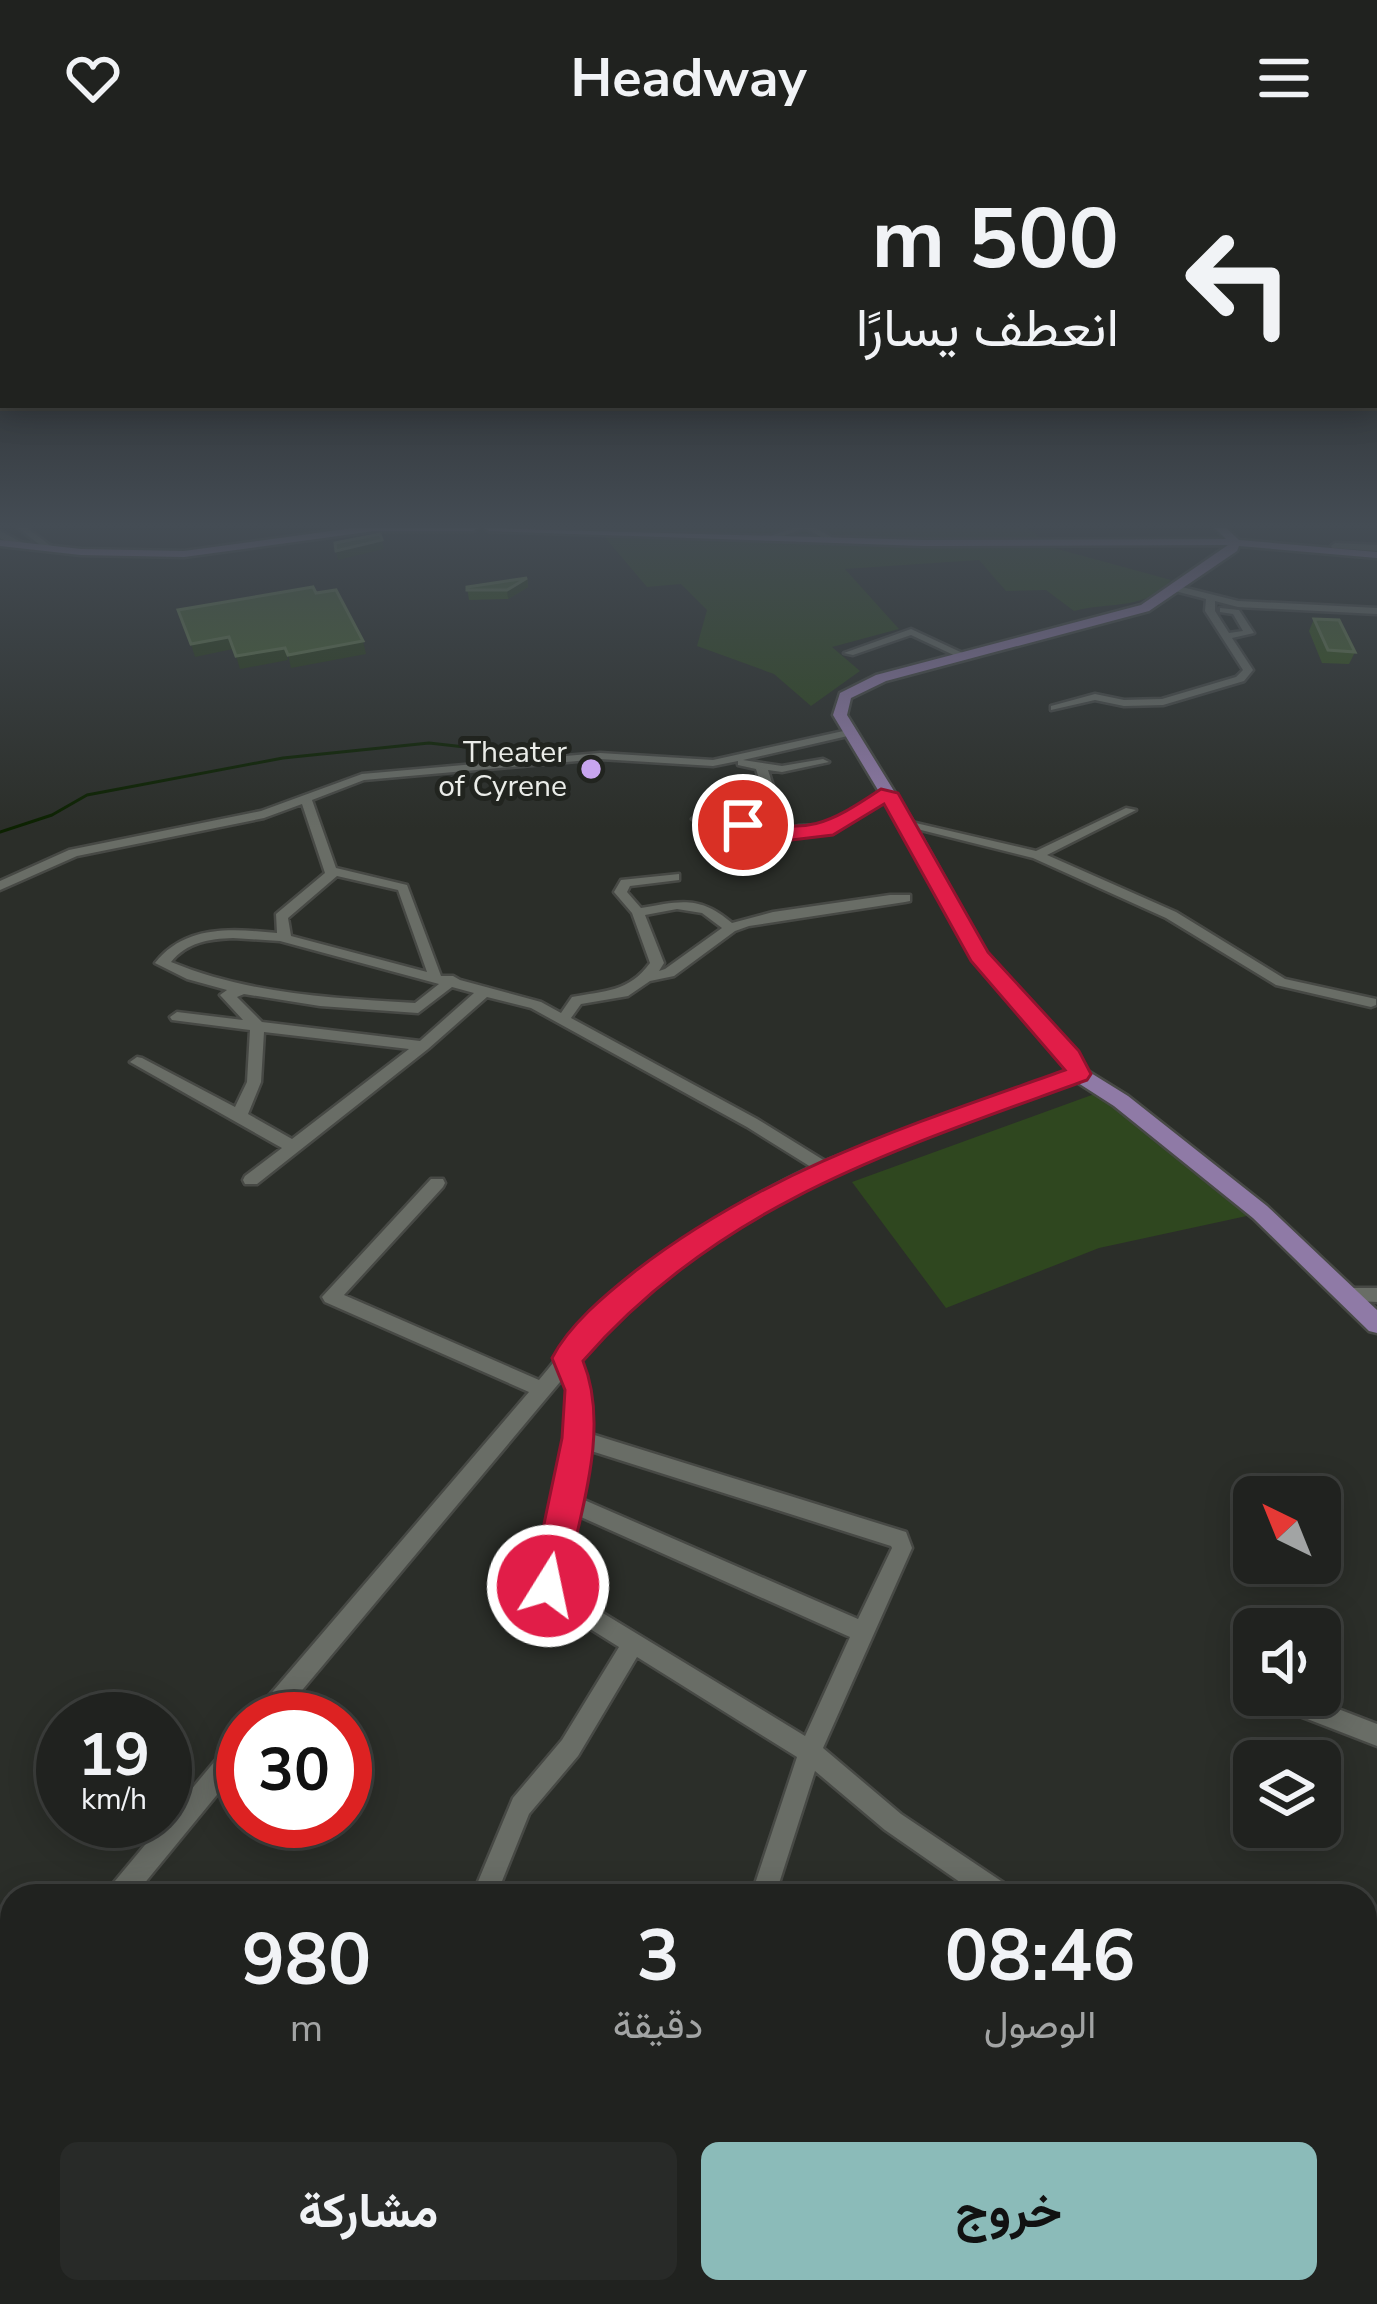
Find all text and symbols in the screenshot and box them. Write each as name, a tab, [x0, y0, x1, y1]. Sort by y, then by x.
text: Headway	[570, 41, 807, 115]
icon: heart	[60, 45, 126, 111]
icon: menu	[1251, 45, 1317, 111]
text: 500 m	[871, 182, 1119, 297]
icon: left	[1161, 204, 1317, 360]
text: انعطف يسارًا	[856, 291, 1119, 365]
place label: Theater of Cyrene	[438, 732, 567, 807]
marker: Theater of Cyrene	[578, 756, 604, 782]
pin	[692, 774, 794, 876]
icon: arrive	[710, 792, 776, 858]
north arrow	[1233, 1476, 1341, 1584]
map controls	[1233, 1476, 1341, 1848]
position arrow	[485, 1523, 611, 1649]
button: sound	[1233, 1608, 1341, 1716]
speed limit sign: 30	[216, 1692, 372, 1848]
text: 19	[78, 1714, 150, 1796]
button: layers	[1233, 1740, 1341, 1848]
text: km/h	[81, 1779, 147, 1820]
text: 3	[636, 1907, 680, 2005]
text: 08:46	[945, 1907, 1135, 2005]
text: 980	[242, 1911, 371, 2009]
text: دقيقة	[613, 1999, 703, 2052]
text: الوصول	[984, 1999, 1096, 2052]
text: m	[290, 2002, 323, 2055]
button: مشاركة	[60, 2142, 677, 2280]
button: خروج	[701, 2142, 1317, 2280]

